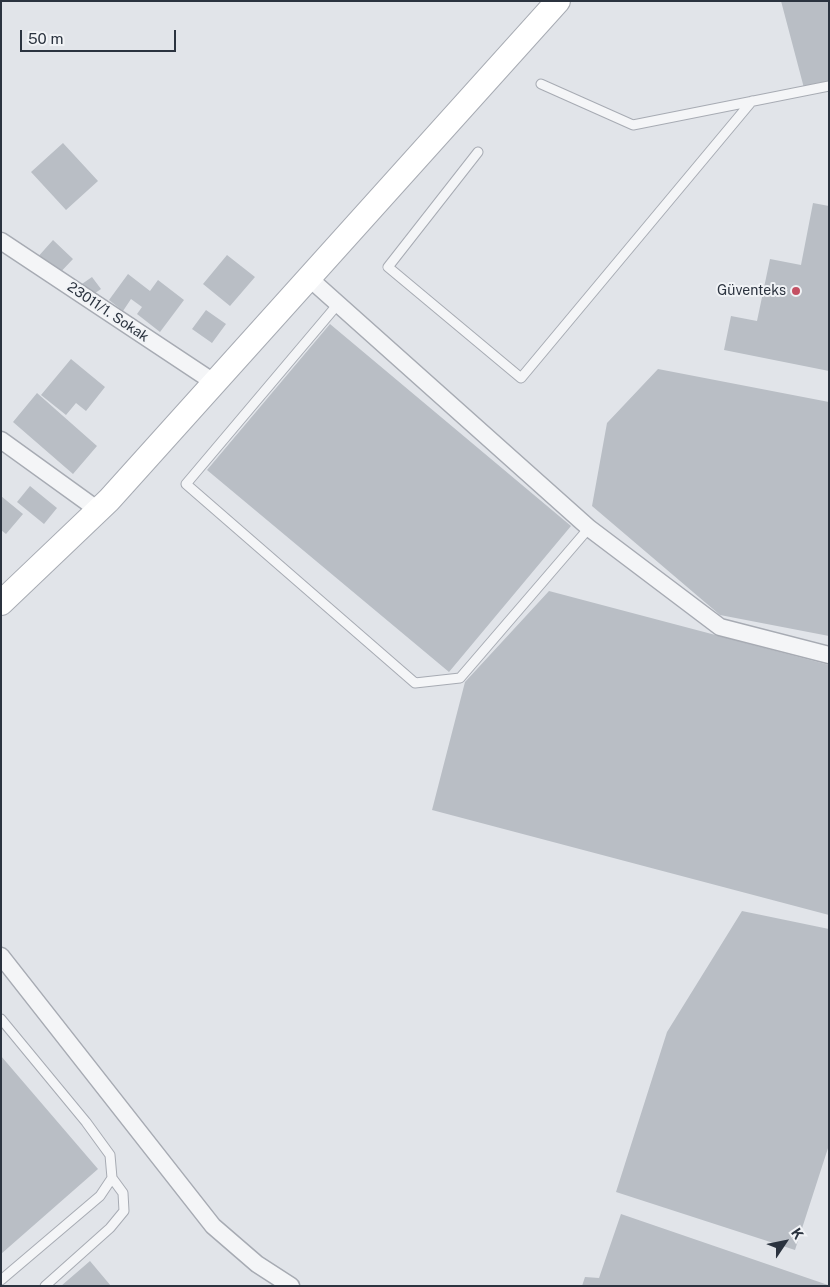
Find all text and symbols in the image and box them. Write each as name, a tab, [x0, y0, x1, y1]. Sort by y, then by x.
scale bar	[22, 20, 179, 52]
text: 50 m	[28, 30, 63, 47]
street label: 23011/1. Sokak	[64, 279, 152, 345]
place label: Güventeks	[717, 283, 786, 299]
marker: Güventeks	[790, 285, 802, 297]
north arrow	[760, 1217, 810, 1267]
text: K	[788, 1225, 807, 1242]

